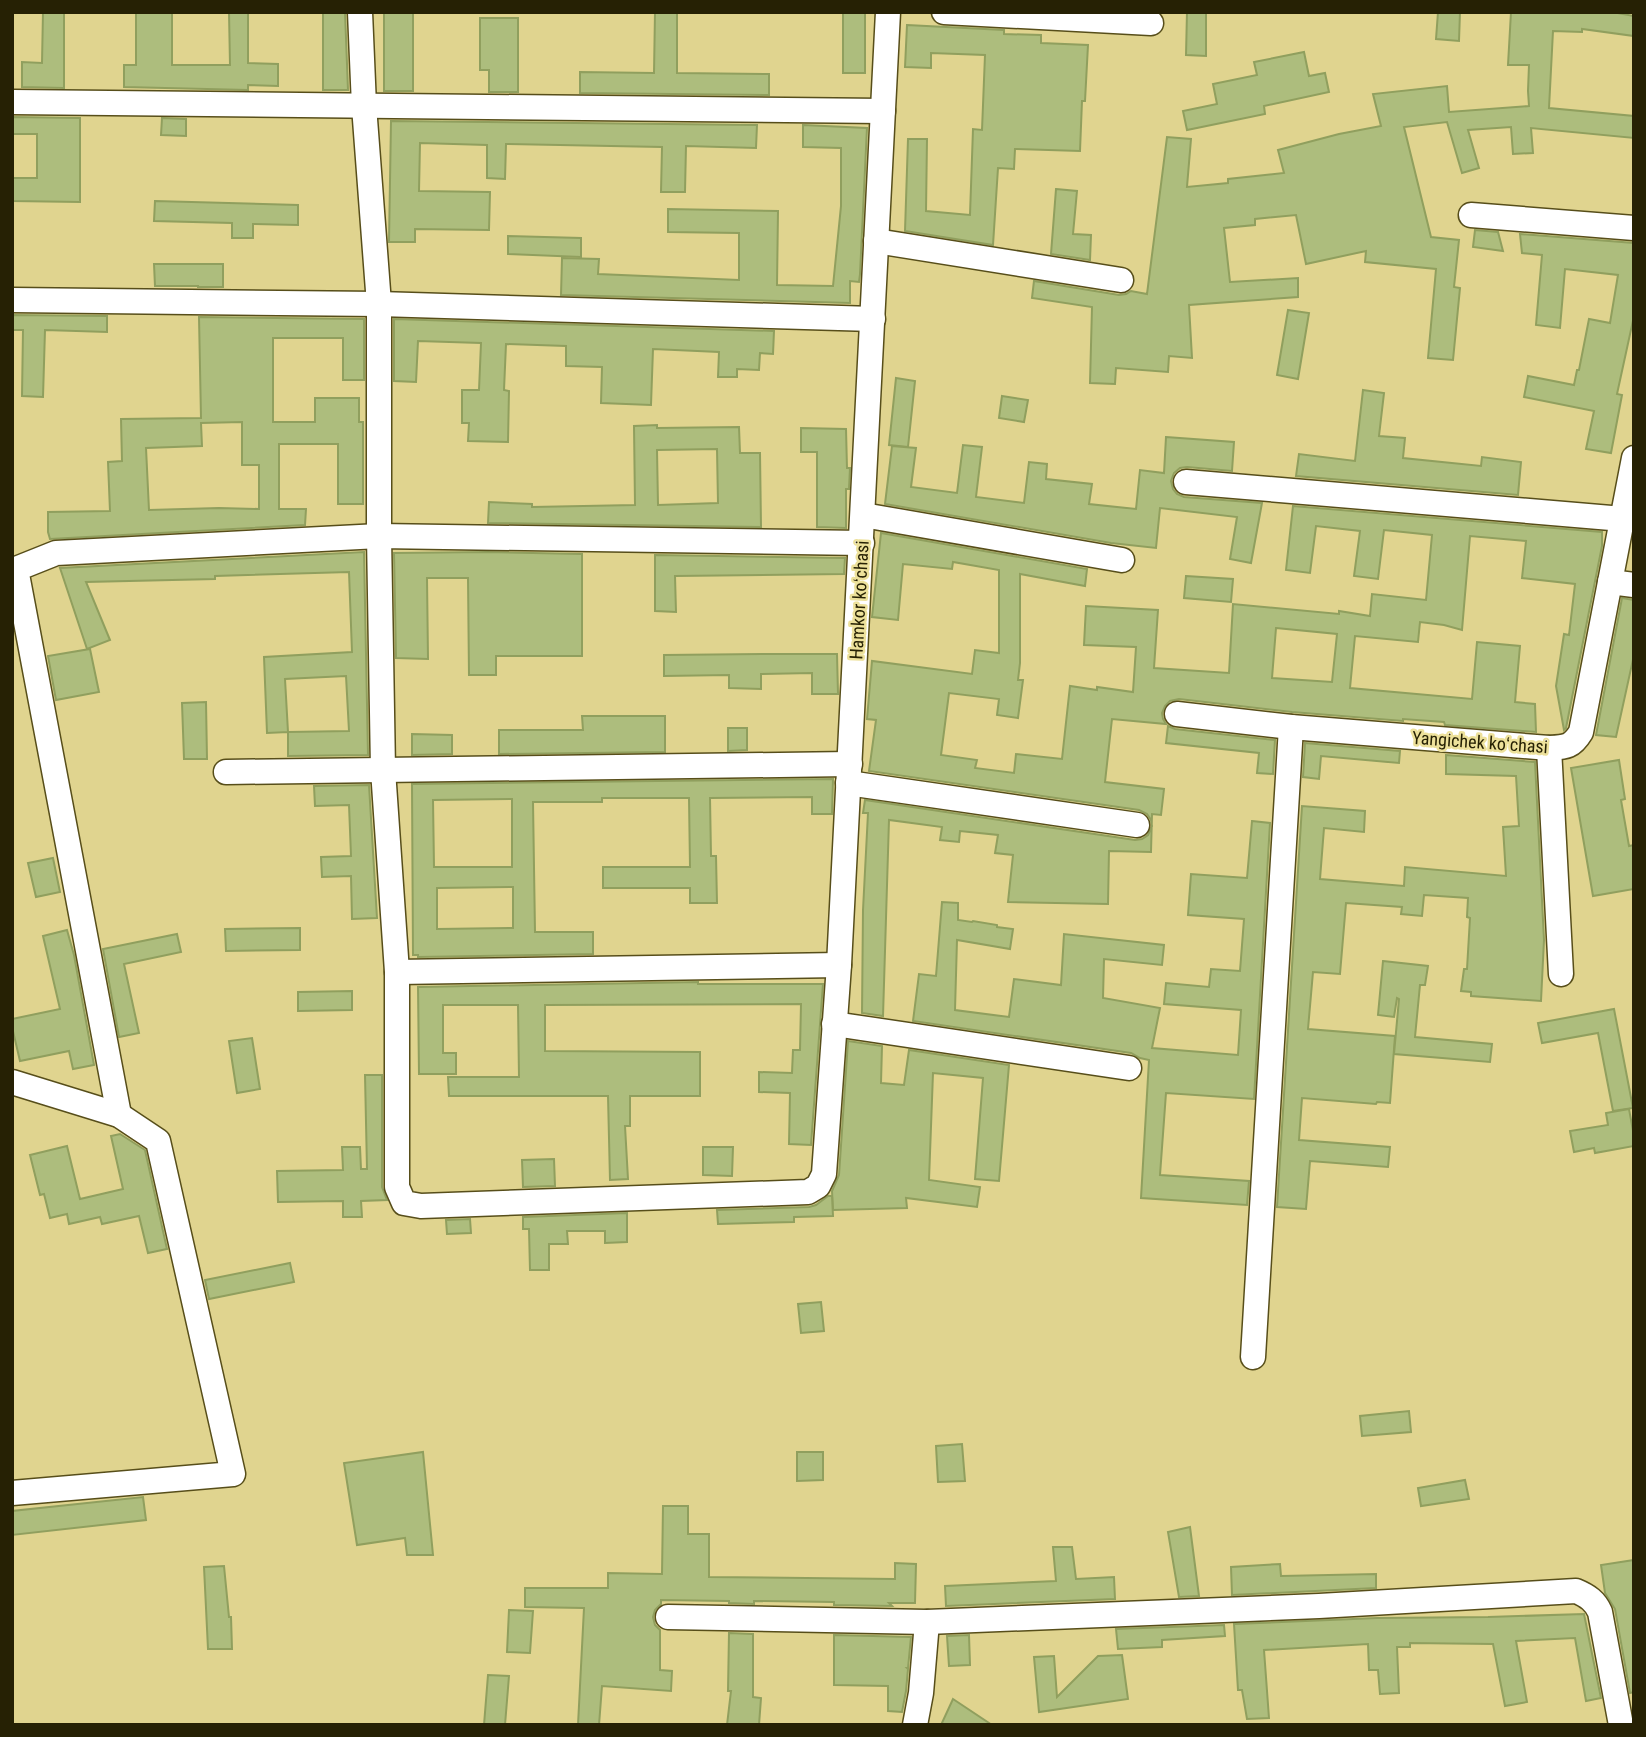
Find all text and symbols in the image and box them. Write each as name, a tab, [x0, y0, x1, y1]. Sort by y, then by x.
street label: Hamkor koʻchasi	[845, 540, 873, 660]
street label: Yangichek koʻchasi	[1411, 727, 1549, 757]

